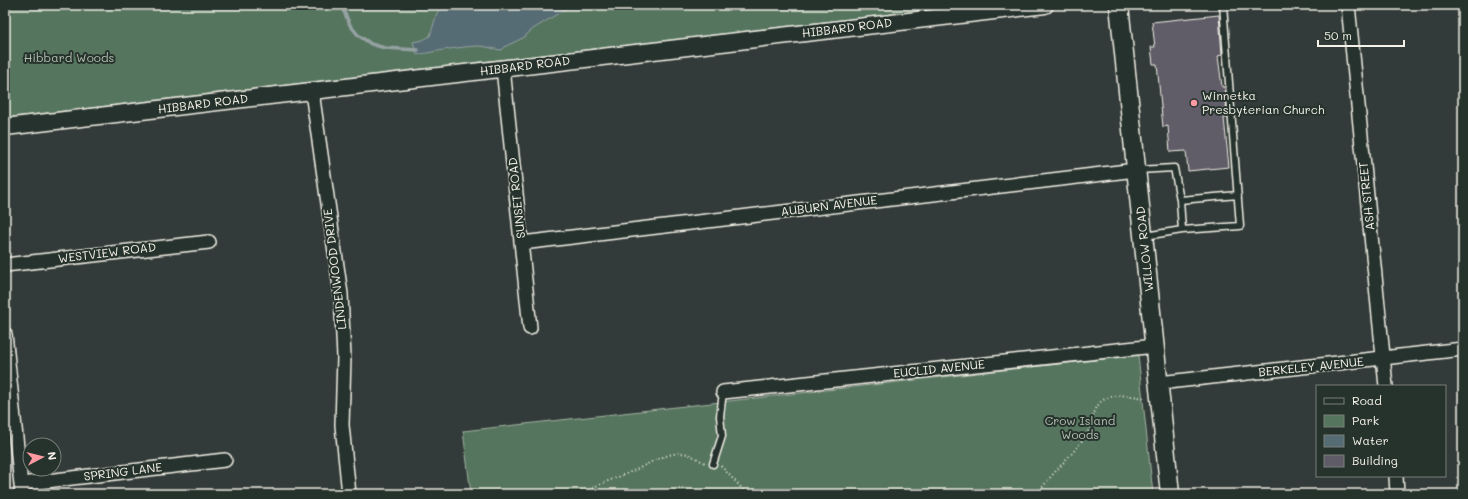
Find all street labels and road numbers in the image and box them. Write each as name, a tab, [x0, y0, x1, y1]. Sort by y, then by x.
street label: HIBBARD ROAD	[801, 14, 893, 40]
street label: HIBBARD ROAD	[479, 52, 571, 78]
street label: HIBBARD ROAD	[157, 90, 249, 116]
street label: SUNSET ROAD	[504, 157, 528, 239]
street label: ASH STREET	[1354, 161, 1378, 231]
street label: AUBURN AVENUE	[780, 191, 878, 219]
street label: WILLOW ROAD	[1132, 205, 1156, 293]
street label: LINDENWOOD DRIVE	[319, 208, 349, 331]
street label: WESTVIEW ROAD	[57, 238, 157, 266]
street label: BERKELEY AVENUE	[1257, 353, 1365, 379]
street label: EUCLID AVENUE	[892, 355, 986, 381]
street label: SPRING LANE	[83, 458, 163, 484]

